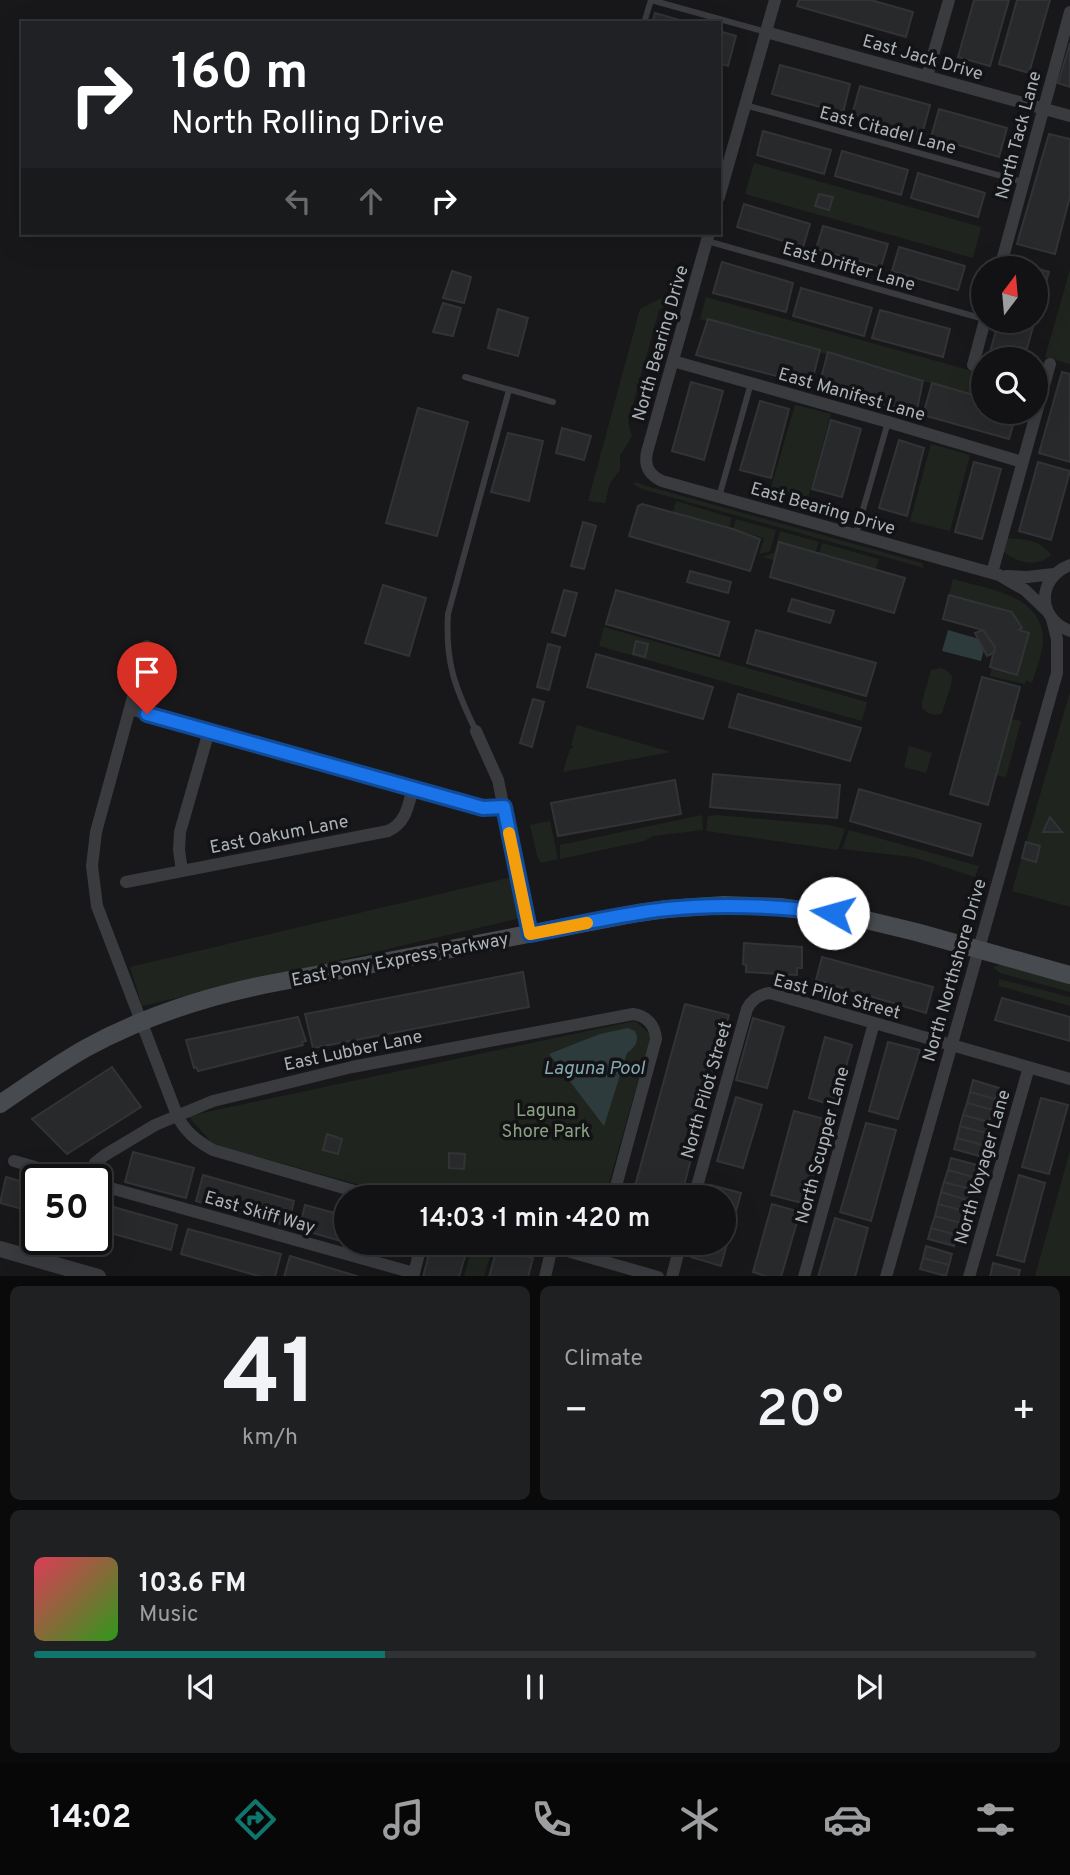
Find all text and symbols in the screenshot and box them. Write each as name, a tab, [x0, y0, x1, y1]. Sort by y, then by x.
street label: East Jack Drive	[860, 30, 986, 87]
text: 160 m	[171, 44, 308, 106]
icon: right	[56, 49, 147, 140]
street label: North Tack Lane	[991, 69, 1048, 202]
street label: East Citadel Lane	[817, 102, 959, 161]
text: North Rolling Drive	[171, 105, 444, 145]
icon: left	[279, 182, 317, 220]
icon: ahead	[352, 182, 390, 220]
icon: right	[425, 182, 463, 220]
street label: East Drifter Lane	[780, 238, 918, 297]
north arrow	[971, 256, 1048, 332]
map controls	[971, 256, 1048, 424]
street label: North Bearing Drive	[628, 263, 695, 424]
button: search	[971, 347, 1048, 424]
street label: East Manifest Lane	[775, 363, 928, 427]
street label: East Bearing Drive	[748, 478, 898, 541]
pin	[117, 642, 177, 714]
icon: arrive	[128, 653, 166, 691]
street label: East Oakum Lane	[208, 811, 351, 860]
position arrow	[796, 876, 870, 950]
street label: North Northshore Drive	[918, 876, 993, 1065]
street label: East Pony Express Parkway	[290, 928, 511, 993]
street label: East Pilot Street	[771, 969, 903, 1025]
street label: North Pilot Street	[677, 1019, 738, 1162]
street label: East Lubber Lane	[282, 1026, 425, 1077]
water label: Laguna Pool	[543, 1057, 646, 1081]
street label: North Scupper Lane	[791, 1064, 856, 1227]
street label: North Voyager Lane	[950, 1087, 1017, 1247]
park label: Laguna Shore Park	[502, 1100, 590, 1144]
speed limit sign: 50	[21, 1164, 112, 1255]
street label: East Skiff Way	[202, 1187, 318, 1240]
text: 14:03 · 1 min · 420 m	[420, 1203, 650, 1236]
text: 41	[223, 1321, 317, 1436]
text: Climate	[564, 1345, 643, 1374]
text: 20°	[756, 1379, 844, 1445]
text: −	[564, 1388, 589, 1437]
text: +	[1011, 1388, 1036, 1437]
text: km/h	[242, 1424, 298, 1453]
text: 103.6 FM	[139, 1568, 246, 1601]
text: Music	[139, 1601, 199, 1630]
icon: previous	[182, 1668, 220, 1706]
icon: pause	[516, 1668, 554, 1706]
icon: next	[850, 1668, 888, 1706]
icon: directions	[231, 1795, 280, 1844]
icon: music	[379, 1795, 428, 1844]
icon: phone	[527, 1795, 576, 1844]
icon: climate	[675, 1795, 724, 1844]
icon: car	[823, 1795, 872, 1844]
icon: filters	[971, 1795, 1020, 1844]
text: 14:02	[50, 1799, 131, 1839]

